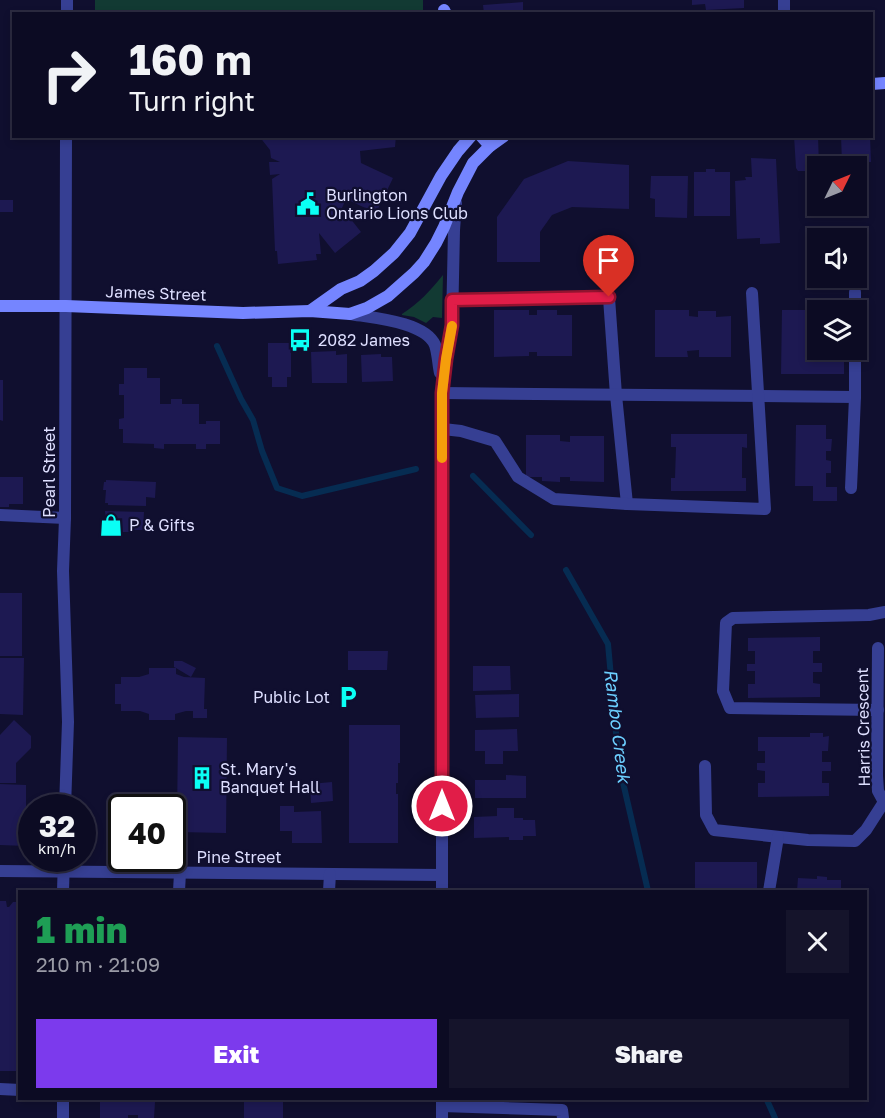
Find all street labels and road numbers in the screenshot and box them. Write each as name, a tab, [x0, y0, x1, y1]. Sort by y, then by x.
street label: James Street	[105, 281, 207, 305]
street label: Pearl Street	[39, 426, 59, 518]
street label: Harris Crescent	[852, 667, 874, 787]
street label: Pine Street	[196, 847, 282, 867]

